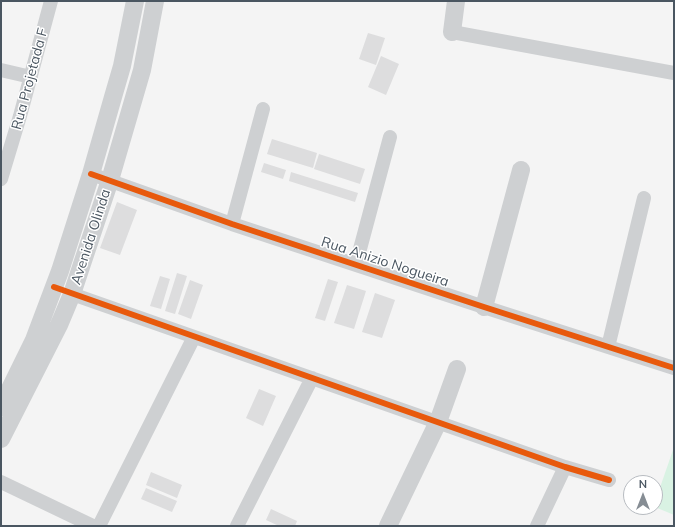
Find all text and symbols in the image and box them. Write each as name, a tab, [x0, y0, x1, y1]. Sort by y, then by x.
street label: Rua Projetada F	[8, 26, 52, 132]
street label: Avenida Olinda	[68, 187, 114, 287]
street label: Rua Anizio Nogueira	[319, 233, 451, 291]
north arrow	[623, 475, 663, 515]
text: N	[639, 477, 647, 491]

